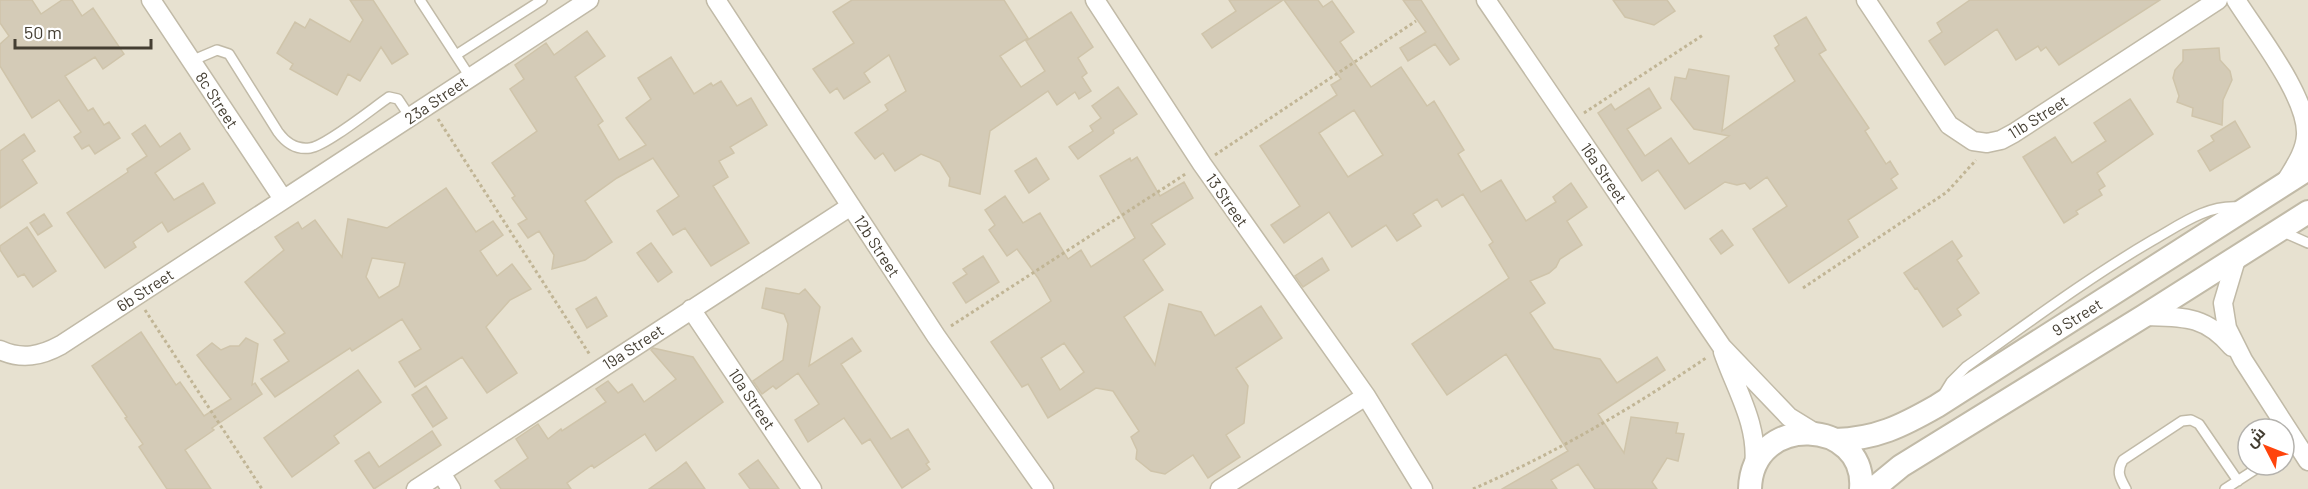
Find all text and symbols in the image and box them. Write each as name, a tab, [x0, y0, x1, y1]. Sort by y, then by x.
scale bar	[15, 12, 152, 50]
text: 50 m	[24, 21, 62, 43]
street label: 8c Street	[192, 68, 243, 132]
street label: 23a Street	[401, 72, 471, 128]
street label: 11b Street	[2004, 91, 2071, 142]
street label: 16a Street	[1577, 139, 1632, 207]
street label: 13 Street	[1202, 169, 1253, 230]
street label: 12b Street	[850, 211, 904, 280]
street label: 6b Street	[113, 264, 177, 315]
street label: 9 Street	[2048, 294, 2105, 339]
street label: 19a Street	[599, 320, 667, 373]
street label: 10a Street	[725, 365, 780, 433]
north arrow	[2236, 417, 2296, 477]
text: ش	[2241, 423, 2269, 451]

